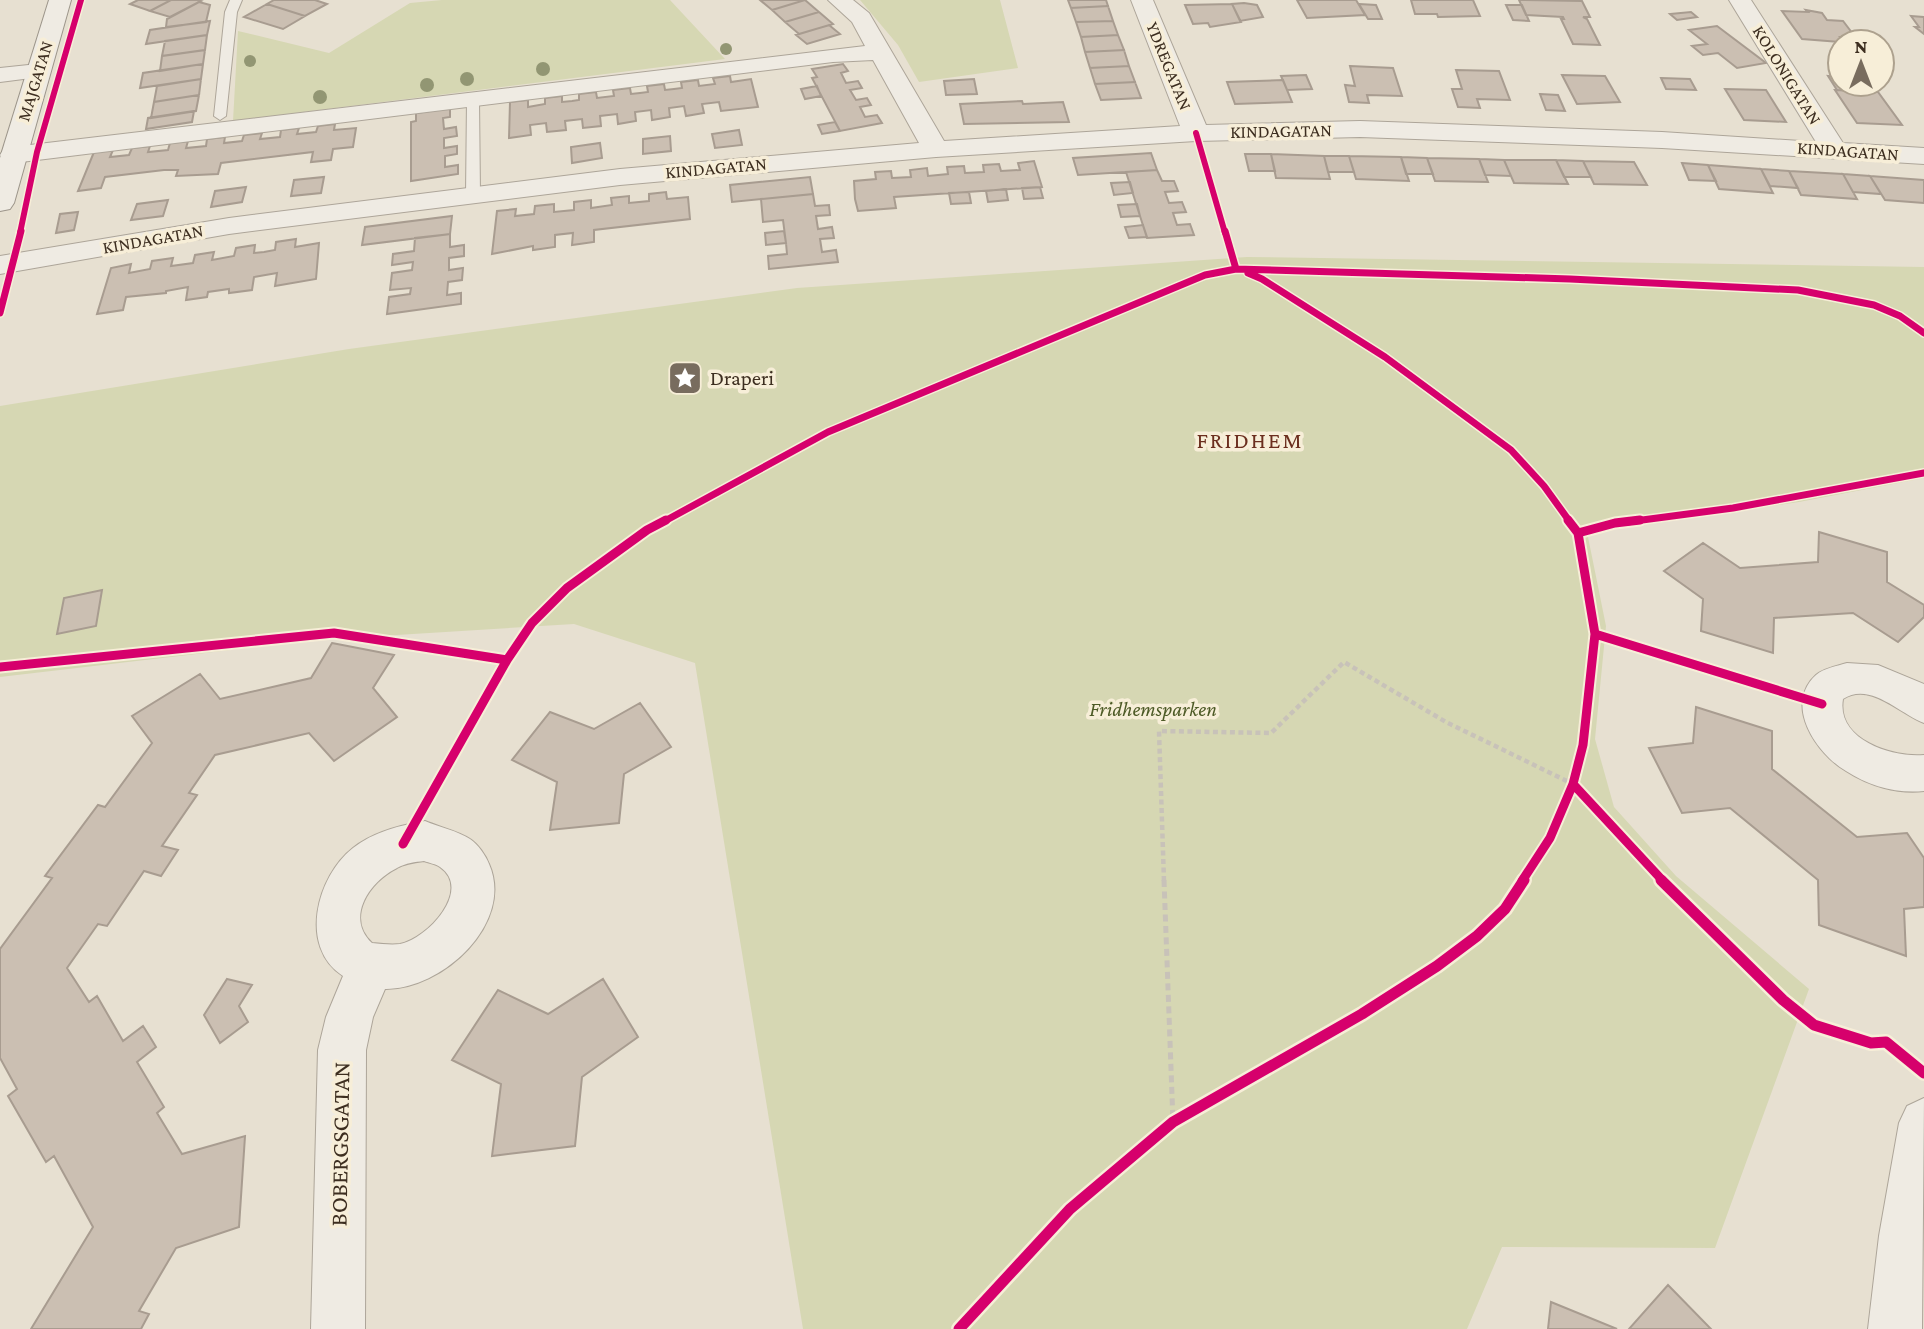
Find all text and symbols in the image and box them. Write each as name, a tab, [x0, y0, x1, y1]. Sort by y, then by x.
street label: YDREGATAN	[1142, 19, 1196, 113]
street label: KOLONIGATAN	[1749, 22, 1825, 128]
north arrow	[1826, 28, 1896, 98]
text: N	[1855, 36, 1868, 57]
street label: MAJGATAN	[13, 38, 57, 124]
street label: KINDAGATAN	[1230, 120, 1332, 142]
street label: KINDAGATAN	[1796, 137, 1900, 165]
street label: KINDAGATAN	[664, 154, 768, 182]
street label: KINDAGATAN	[101, 220, 205, 258]
place icon: Draperi	[666, 359, 704, 397]
place label: Draperi	[710, 366, 774, 390]
district label: FRIDHEM	[1196, 427, 1304, 453]
park label: Fridhemsparken	[1089, 697, 1217, 721]
street label: BOBERGSGATAN	[325, 1062, 354, 1226]

